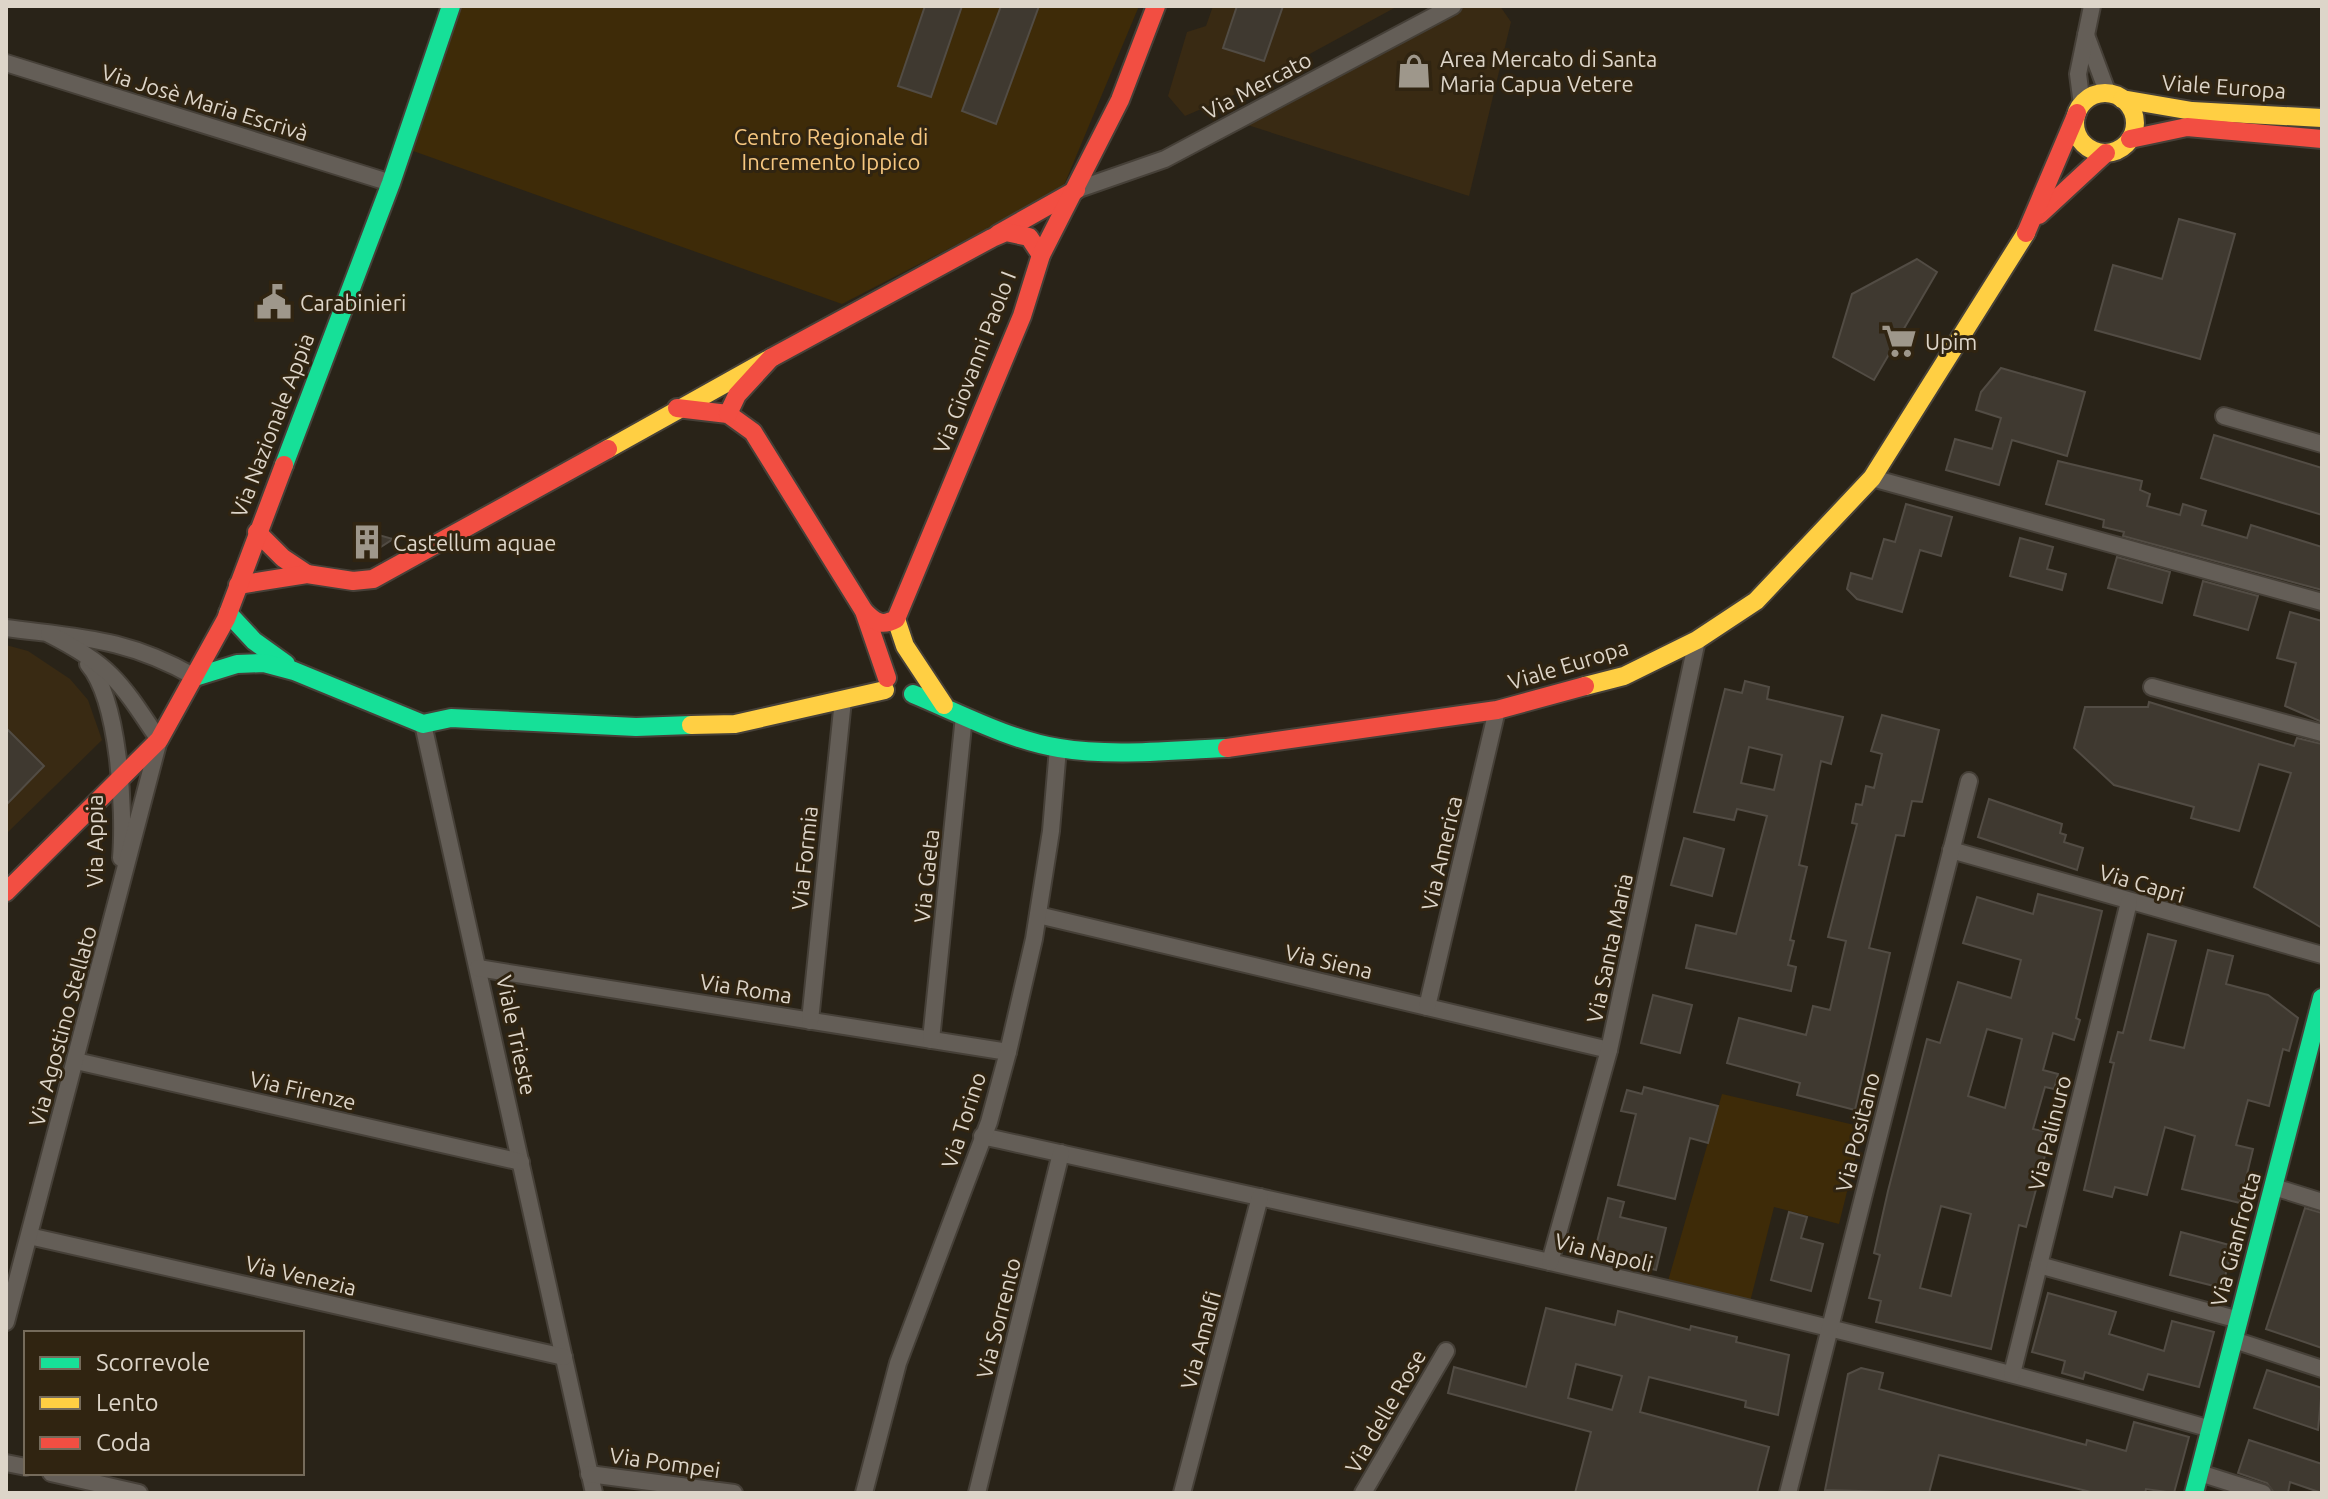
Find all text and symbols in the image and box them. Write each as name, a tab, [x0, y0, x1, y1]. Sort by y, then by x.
street label: Via Mercato	[1199, 46, 1315, 124]
place label: Area Mercato di Santa Maria Capua Vetere	[1440, 46, 1657, 96]
shop icon: Area Mercato di Santa Maria Capua Vetere	[1395, 52, 1433, 90]
street label: Via Josè Maria Escrivà	[99, 59, 311, 145]
street label: Viale Europa	[2161, 69, 2287, 103]
park label: Centro Regionale di Incremento Ippico	[734, 124, 928, 174]
street label: Via Giovanni Paolo I	[928, 267, 1020, 457]
public building icon: Carabinieri	[255, 283, 293, 321]
place label: Carabinieri	[300, 290, 406, 315]
supermarket icon: Upim	[1880, 322, 1918, 360]
street label: Via Nazionale Appia	[225, 329, 319, 521]
place label: Upim	[1925, 329, 1977, 354]
building icon: Castellum aquae	[348, 523, 386, 561]
place label: Castellum aquae	[393, 530, 556, 555]
street label: Viale Europa	[1505, 634, 1631, 694]
street label: Via America	[1416, 793, 1466, 913]
street label: Via Appia	[82, 794, 107, 888]
street label: Via Formia	[786, 805, 822, 911]
street label: Via Gaeta	[909, 828, 943, 924]
street label: Via Capri	[2096, 859, 2188, 907]
street label: Via Santa Maria	[1581, 871, 1637, 1025]
street label: Via Agostino Stellato	[23, 923, 101, 1129]
street label: Via Siena	[1283, 939, 1375, 983]
street label: Via Roma	[698, 968, 794, 1008]
street label: Viale Trieste	[492, 973, 542, 1097]
street label: Via Firenze	[247, 1066, 359, 1114]
street label: Via Torino	[936, 1069, 990, 1171]
street label: Via Positano	[1830, 1070, 1884, 1194]
street label: Via Palinuro	[2023, 1073, 2075, 1193]
street label: Via Gianfrotta	[2205, 1169, 2265, 1309]
street label: Via Napoli	[1552, 1228, 1656, 1276]
street label: Via Venezia	[243, 1250, 359, 1300]
street label: Via Sorrento	[971, 1255, 1025, 1381]
street label: Via Amalfi	[1175, 1288, 1225, 1392]
legend	[24, 1331, 304, 1475]
street label: Via delle Rose	[1340, 1345, 1430, 1477]
text: Scorrevole	[96, 1349, 210, 1376]
text: Lento	[96, 1389, 159, 1416]
text: Coda	[96, 1429, 151, 1456]
street label: Via Pompei	[608, 1442, 722, 1482]

